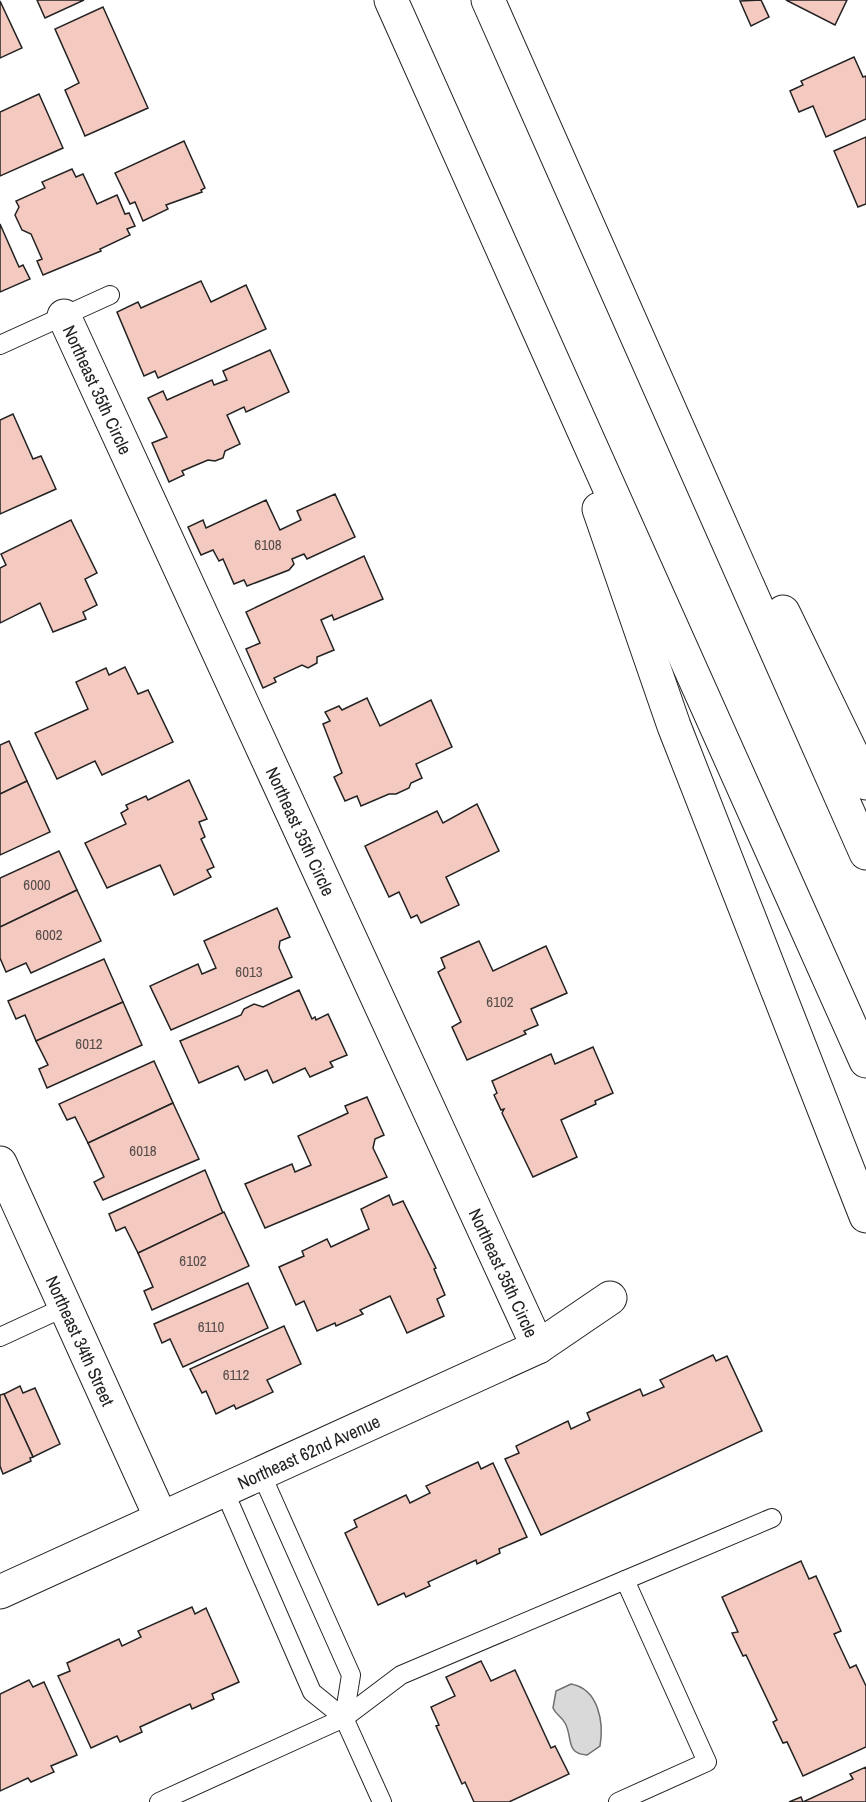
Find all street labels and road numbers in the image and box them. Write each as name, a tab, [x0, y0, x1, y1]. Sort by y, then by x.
street label: Northeast 35th Circle	[57, 321, 138, 458]
street label: Northeast 35th Circle	[260, 763, 341, 900]
street label: Northeast 35th Circle	[463, 1204, 544, 1341]
street label: Northeast 34th Street	[40, 1271, 121, 1410]
street label: Northeast 62nd Avenue	[233, 1408, 384, 1495]

